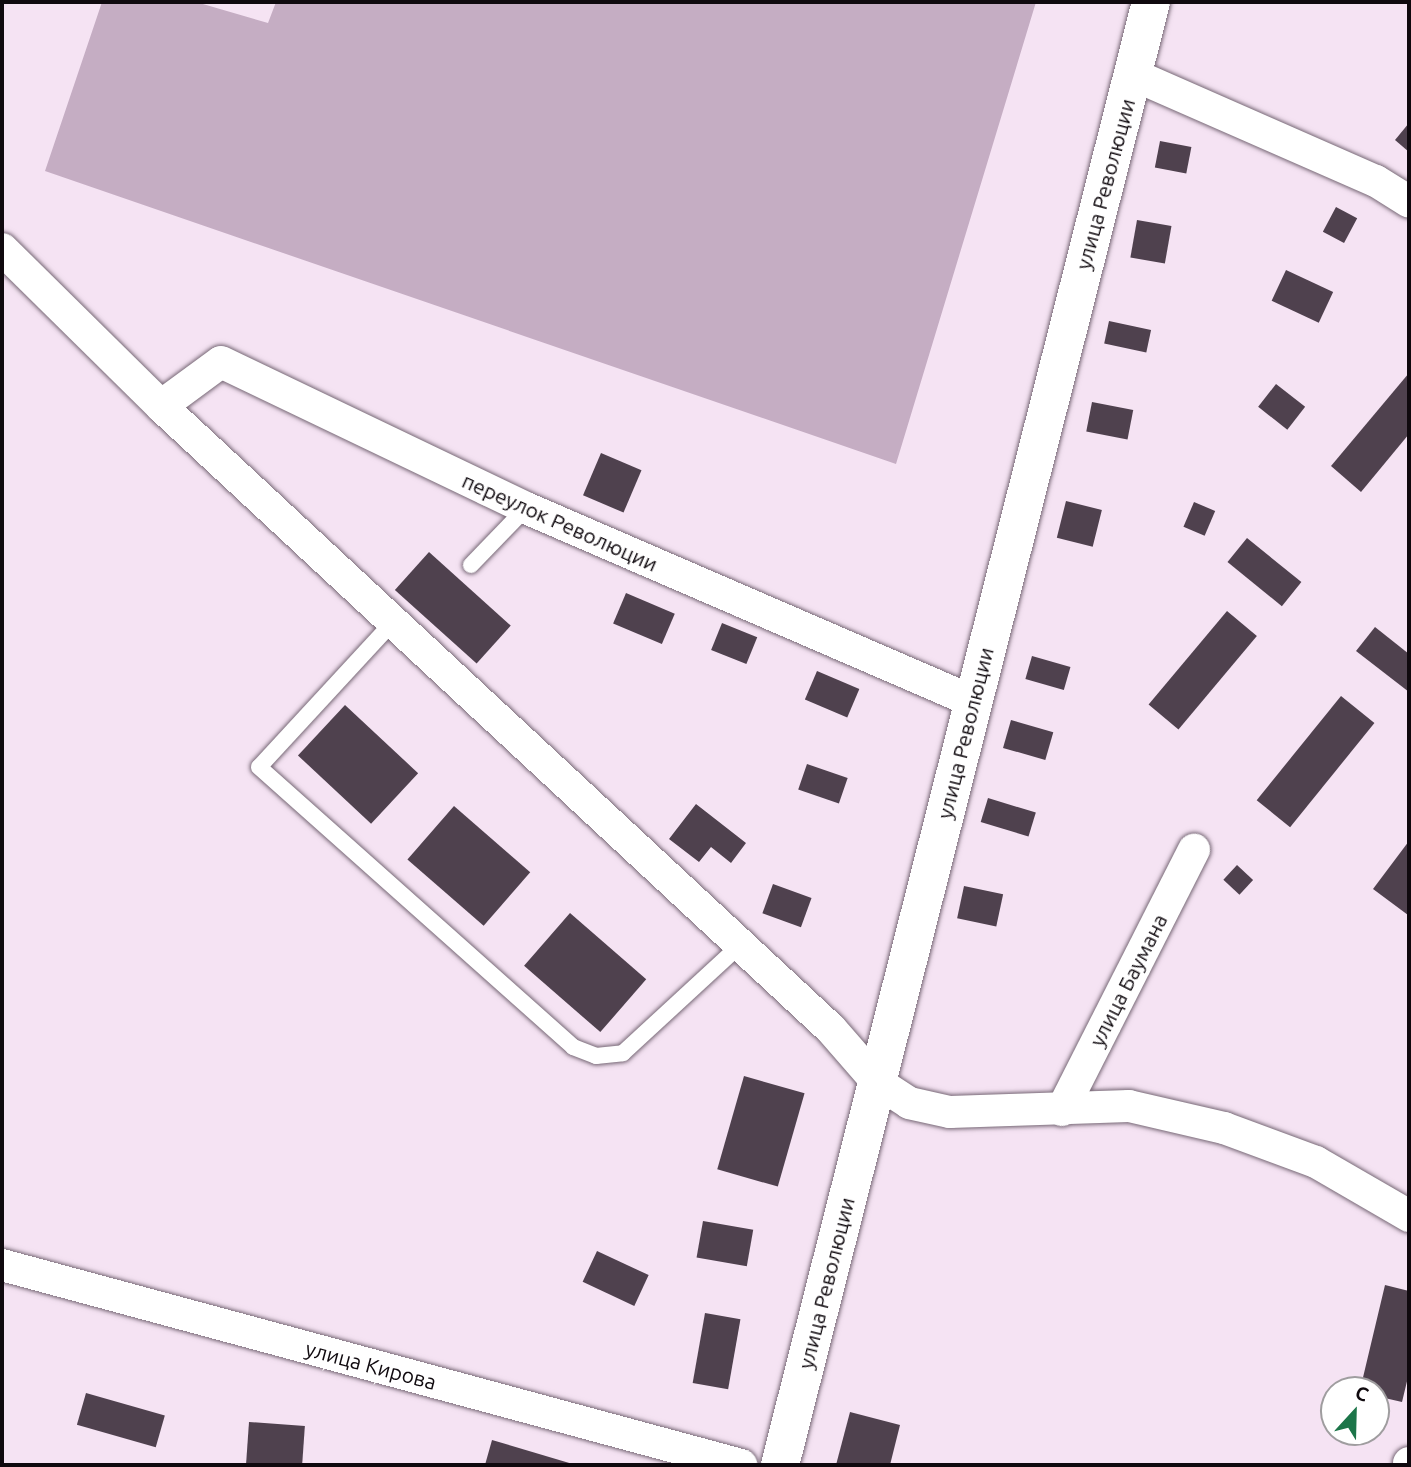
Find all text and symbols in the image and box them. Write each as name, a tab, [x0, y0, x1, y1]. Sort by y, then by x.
street label: улица Революции	[1070, 96, 1140, 272]
street label: переулок Революции	[458, 468, 662, 576]
street label: улица Революции	[931, 645, 999, 821]
street label: улица Баумана	[1084, 910, 1172, 1050]
street label: улица Революции	[792, 1195, 860, 1371]
street label: улица Кирова	[303, 1335, 439, 1395]
north arrow	[1320, 1376, 1390, 1446]
text: С	[1352, 1381, 1372, 1406]

